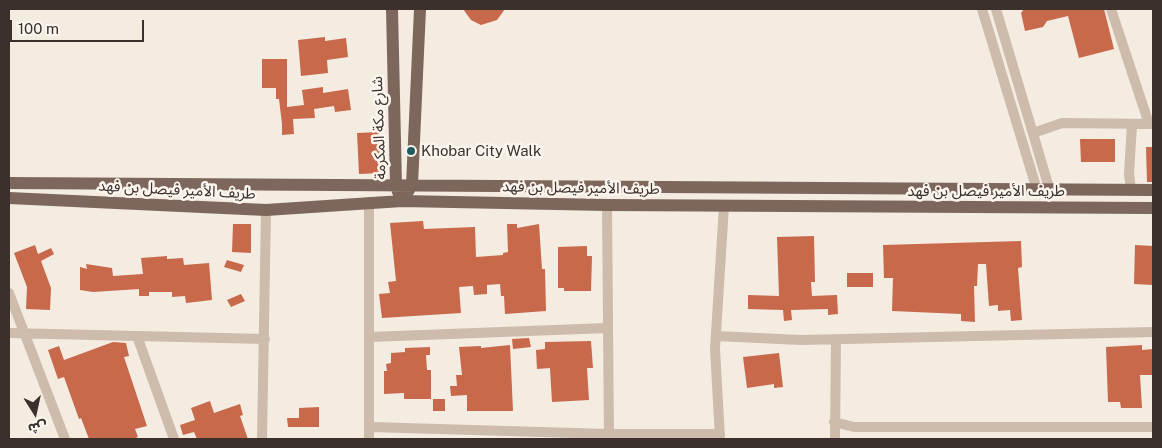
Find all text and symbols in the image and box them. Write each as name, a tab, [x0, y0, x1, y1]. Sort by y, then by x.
scale bar	[12, 10, 146, 42]
text: 100 m	[18, 20, 59, 37]
street label: شارع مكة المكرمة	[368, 76, 390, 180]
place label: Khobar City Walk	[421, 142, 541, 160]
marker: Khobar City Walk	[405, 145, 417, 157]
street label: طريف الأمير فيصل بن فهد	[98, 177, 256, 203]
street label: طريف الأمير فيصل بن فهد	[502, 178, 660, 198]
street label: طريف الأمير فيصل بن فهد	[907, 182, 1065, 200]
north arrow	[10, 388, 60, 438]
text: ش	[27, 418, 48, 437]

